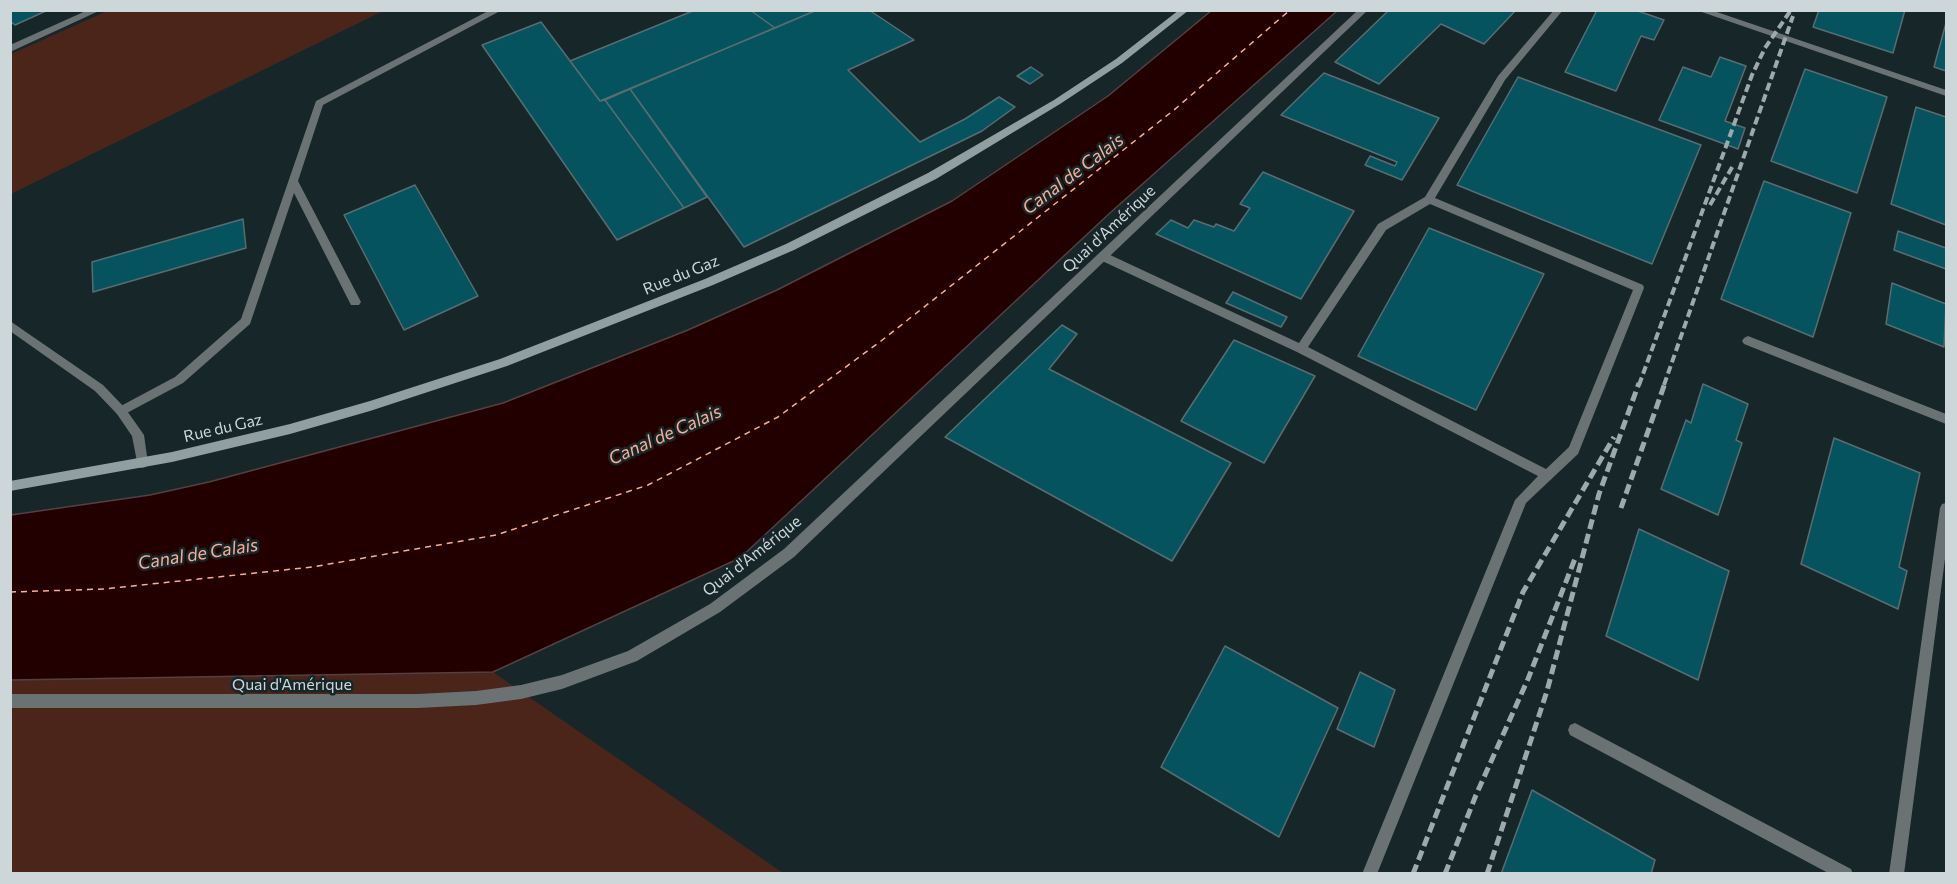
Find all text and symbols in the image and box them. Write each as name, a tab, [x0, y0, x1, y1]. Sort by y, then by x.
water label: Canal de Calais	[1018, 129, 1128, 219]
street label: Quai d'Amérique	[1059, 181, 1159, 277]
street label: Rue du Gaz	[640, 251, 722, 299]
water label: Canal de Calais	[605, 400, 725, 470]
street label: Rue du Gaz	[182, 410, 264, 446]
street label: Quai d'Amérique	[699, 512, 805, 600]
water label: Canal de Calais	[136, 534, 260, 574]
street label: Quai d'Amérique	[232, 675, 352, 695]

